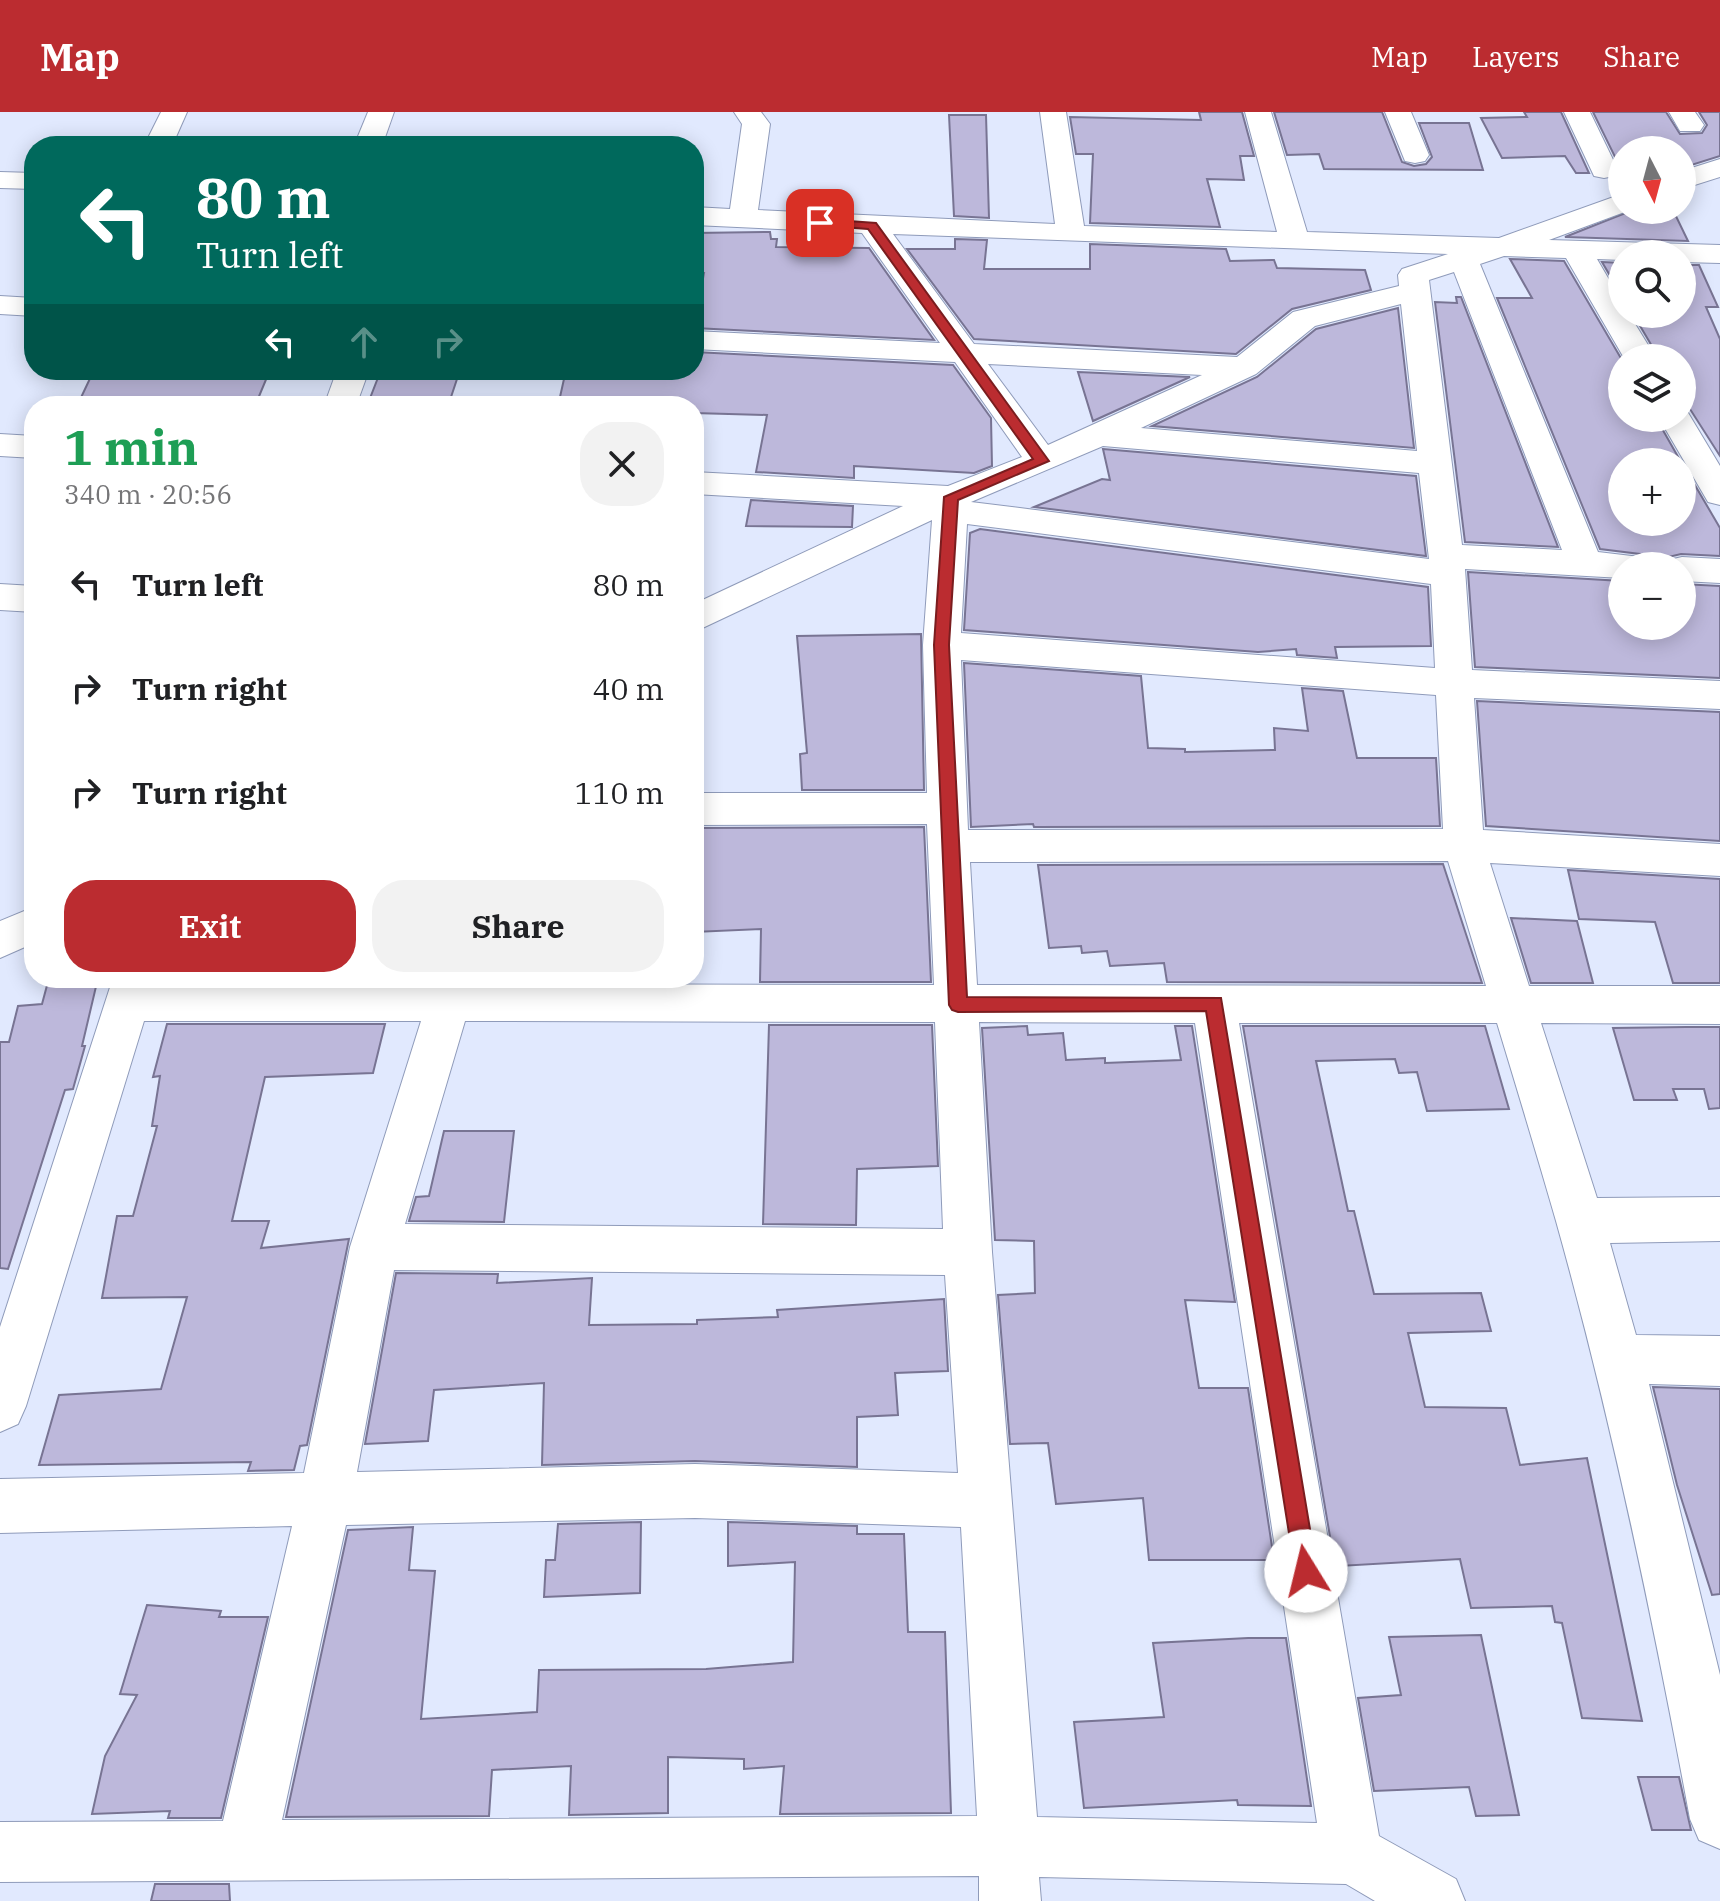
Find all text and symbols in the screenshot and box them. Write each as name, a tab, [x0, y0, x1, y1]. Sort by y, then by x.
text: Map	[40, 32, 120, 81]
text: Map	[1371, 38, 1428, 75]
text: Layers	[1472, 38, 1559, 75]
text: Share	[1603, 38, 1680, 75]
north arrow	[1608, 136, 1696, 224]
map controls	[1608, 136, 1696, 640]
text: 80 m	[196, 161, 331, 233]
icon: left	[64, 168, 168, 272]
pin	[786, 189, 854, 257]
icon: arrive	[798, 201, 842, 245]
text: Turn left	[196, 231, 343, 278]
button: search	[1608, 240, 1696, 328]
icon: left	[258, 320, 302, 364]
icon: ahead	[342, 320, 386, 364]
icon: right	[426, 320, 470, 364]
button: layers	[1608, 344, 1696, 432]
text: 1 min	[64, 416, 198, 478]
button: close	[580, 422, 664, 506]
button: +	[1608, 448, 1696, 536]
text: 340 m · 20:56	[64, 477, 232, 511]
button: −	[1608, 552, 1696, 640]
icon: left	[64, 562, 108, 606]
text: Turn left	[132, 565, 264, 604]
text: 80 m	[592, 565, 664, 604]
icon: right	[64, 666, 108, 710]
text: Turn right	[132, 669, 287, 708]
text: 40 m	[592, 669, 664, 708]
icon: right	[64, 770, 108, 814]
text: Turn right	[132, 773, 287, 812]
text: 110 m	[574, 773, 664, 812]
button: Exit	[64, 880, 356, 972]
button: Share	[372, 880, 664, 972]
position arrow	[1264, 1529, 1348, 1613]

